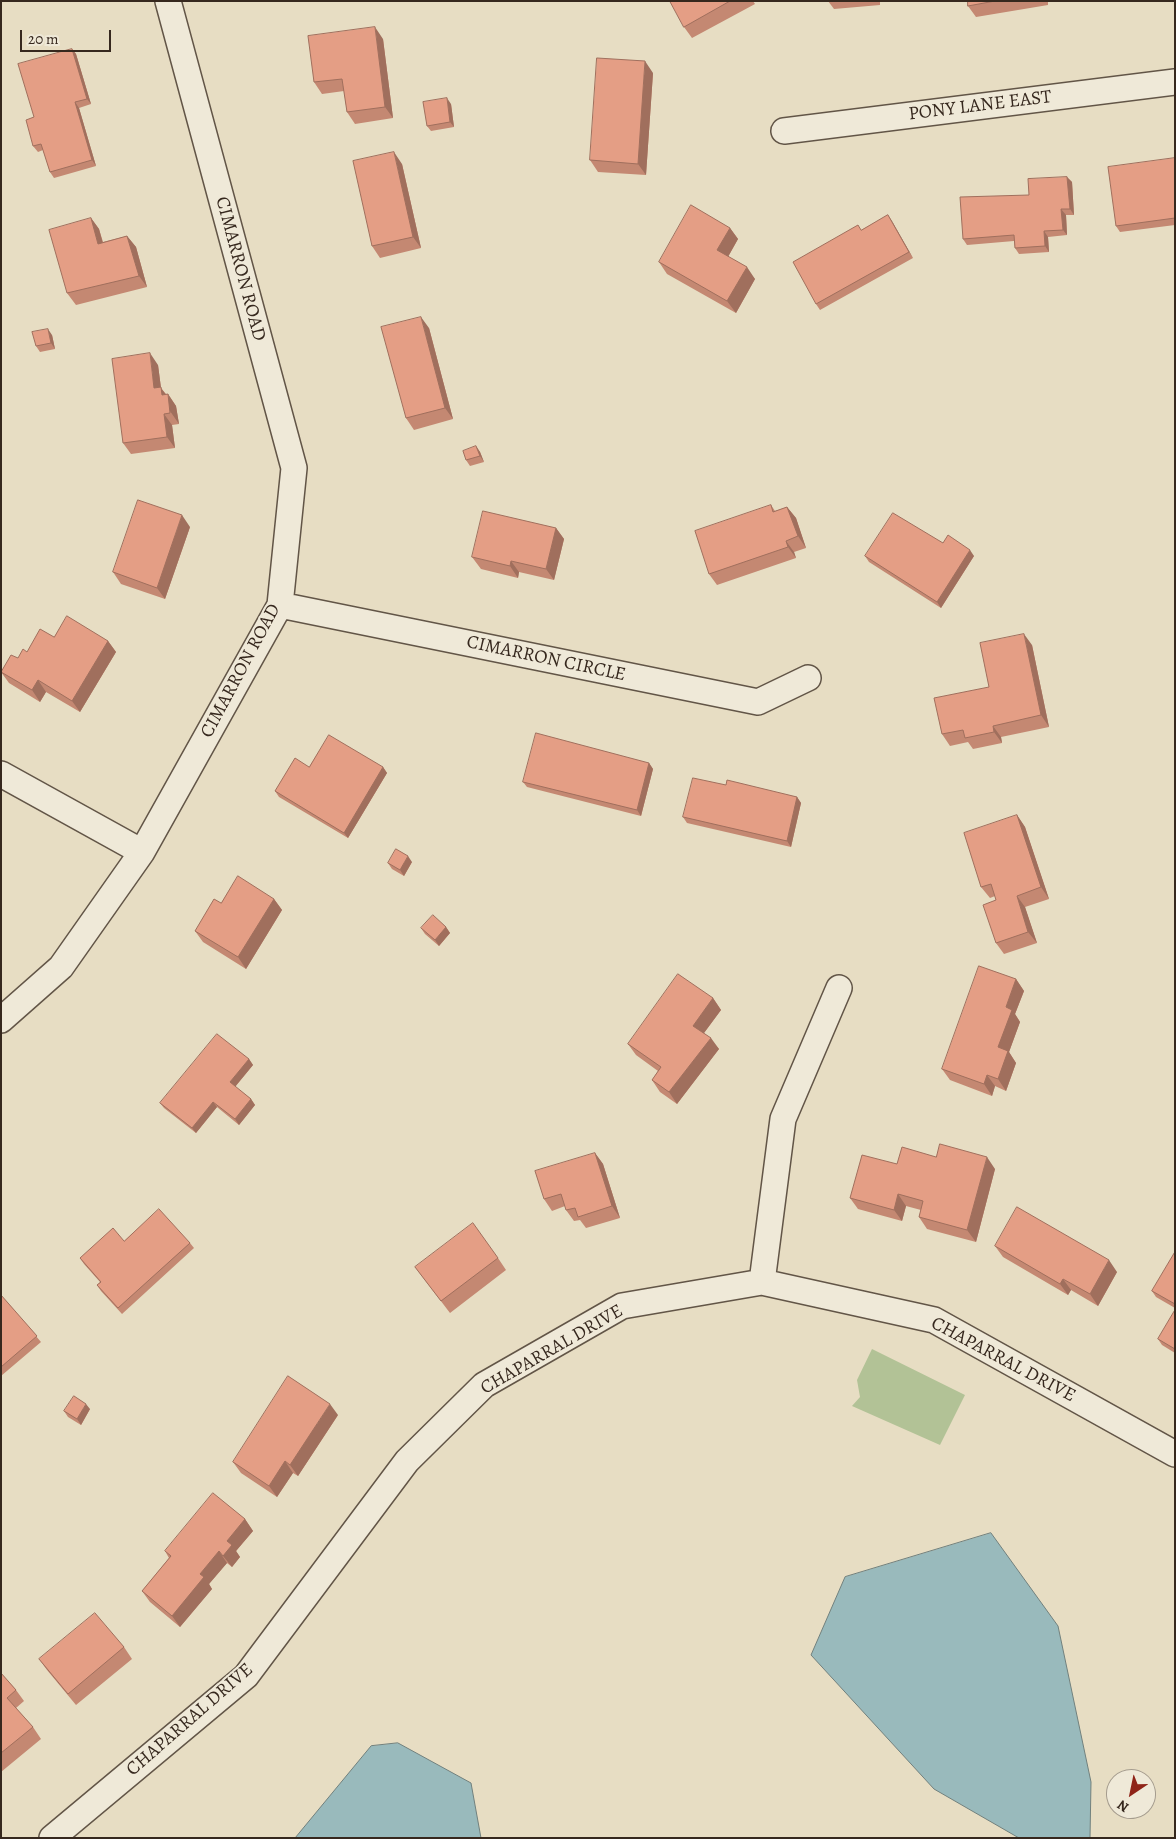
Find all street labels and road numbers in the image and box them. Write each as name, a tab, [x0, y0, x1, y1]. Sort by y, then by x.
street label: PONY LANE EAST	[907, 86, 1053, 126]
street label: CIMARRON ROAD	[210, 194, 270, 344]
street label: CIMARRON ROAD	[196, 600, 286, 742]
street label: CIMARRON CIRCLE	[464, 631, 628, 687]
street label: CHAPARRAL DRIVE	[477, 1300, 627, 1400]
street label: CHAPARRAL DRIVE	[927, 1312, 1079, 1408]
street label: CHAPARRAL DRIVE	[122, 1659, 258, 1781]

